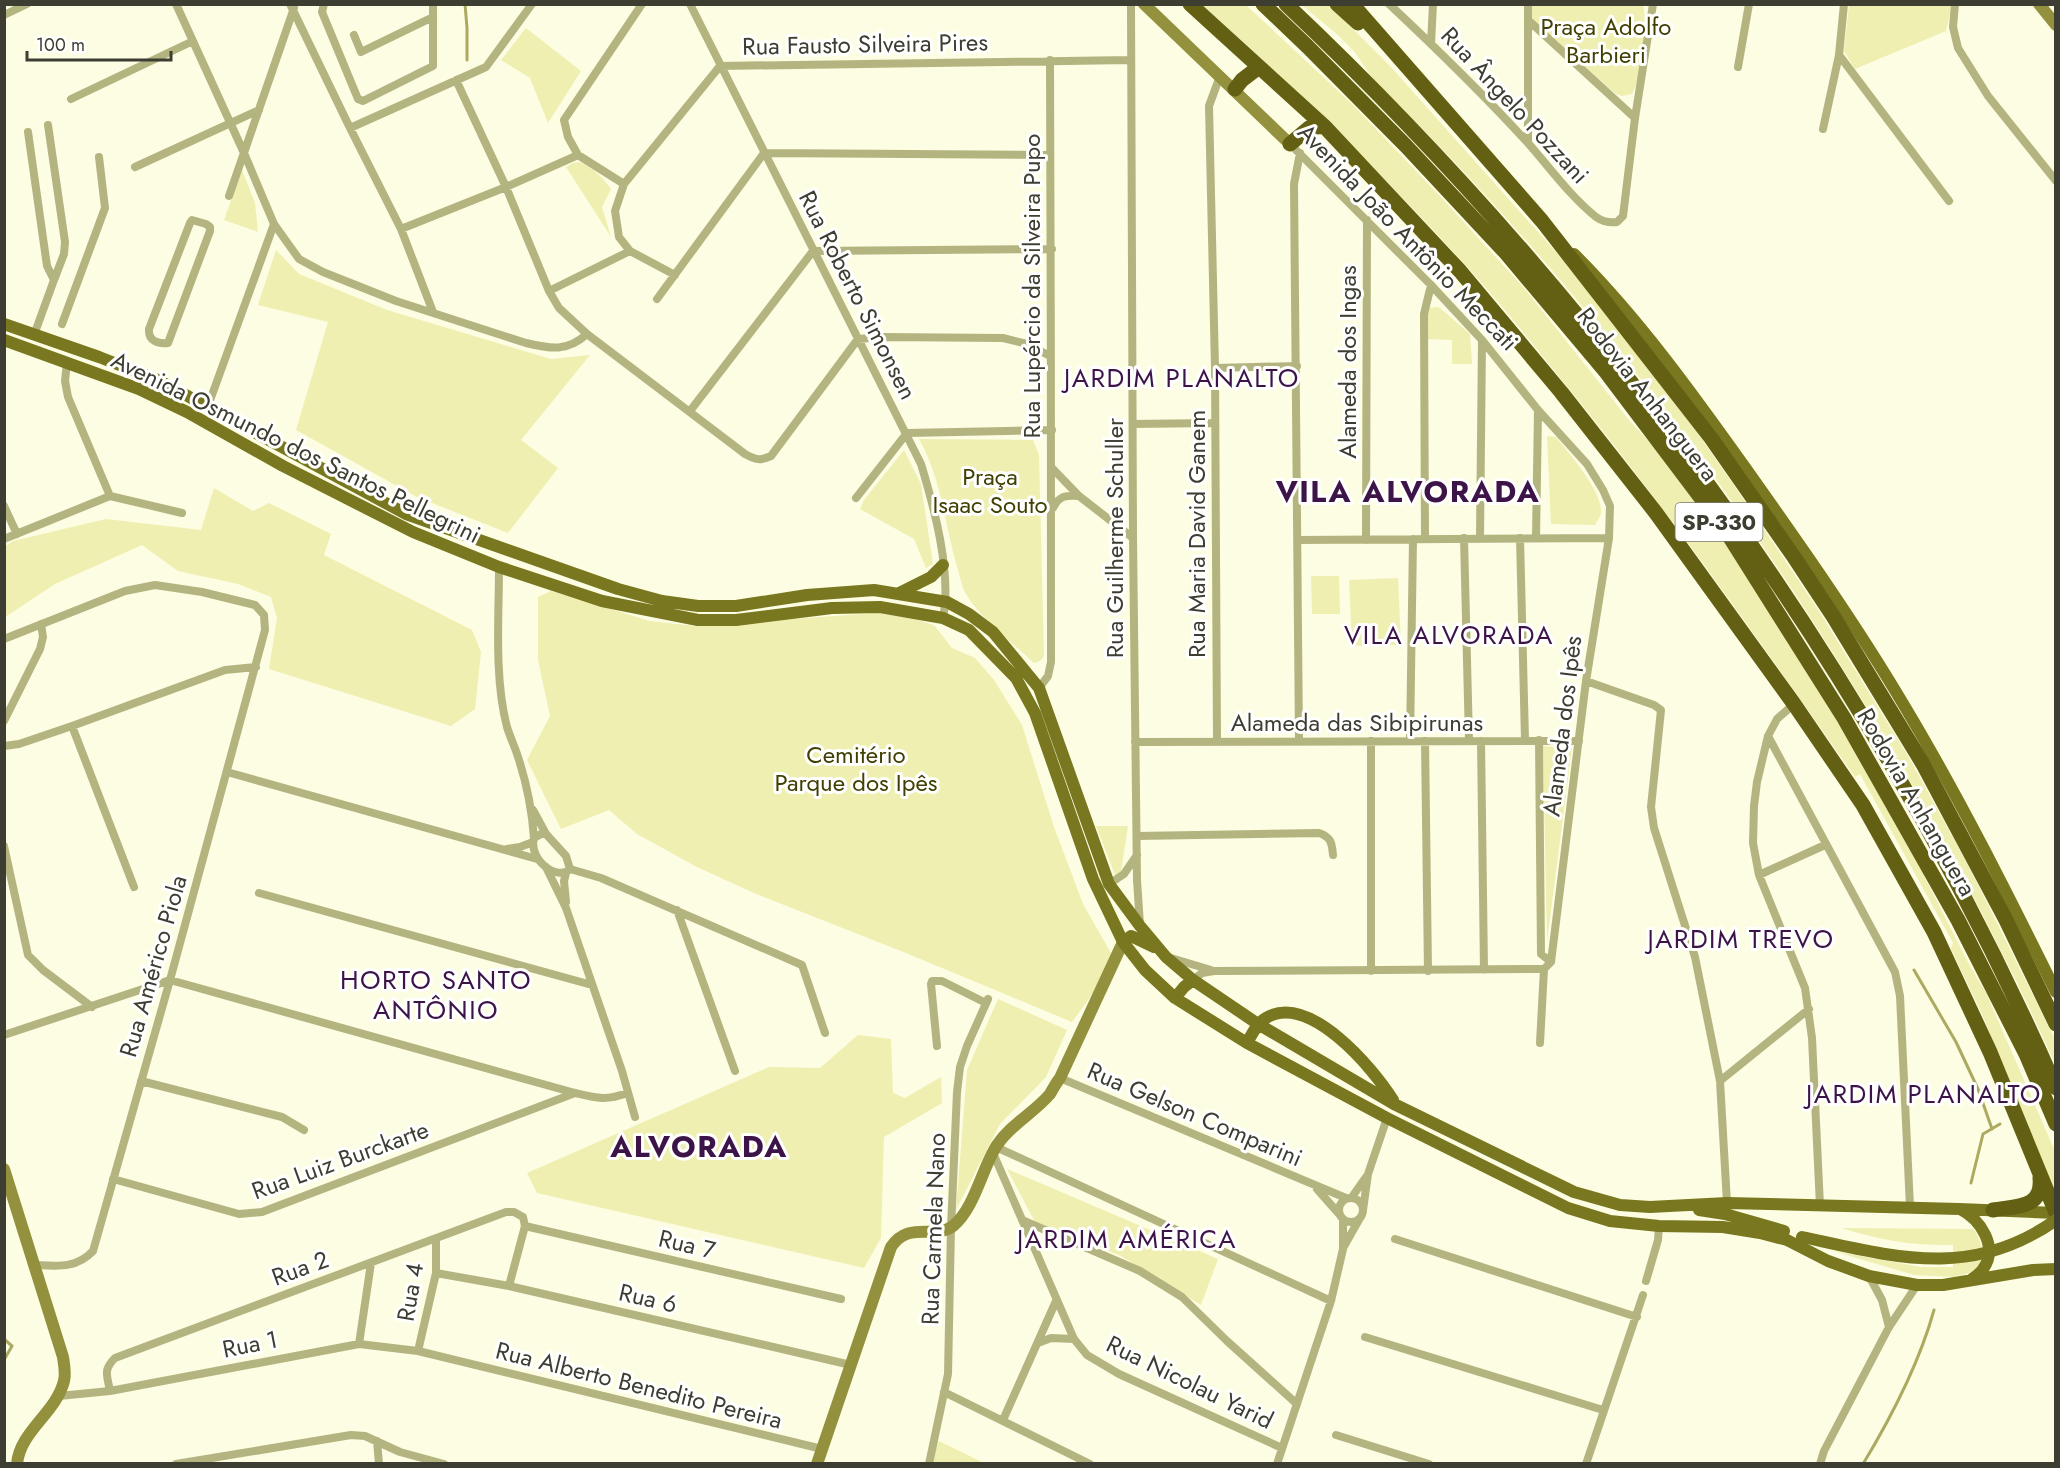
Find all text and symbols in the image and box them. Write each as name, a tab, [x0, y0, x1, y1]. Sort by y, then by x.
park label: Praça Adolfo Barbieri	[1541, 9, 1671, 72]
street label: Rua Ângelo Pozzani	[1433, 19, 1597, 191]
scale bar	[27, 24, 171, 62]
street label: Rua Fausto Silveira Pires	[742, 24, 988, 64]
text: 100 m	[36, 32, 85, 58]
street label: Avenida João Antônio Meccati	[1290, 115, 1526, 359]
street label: Rua Lupércio da Silveira Pupo	[1014, 134, 1049, 438]
street label: Rua Roberto Simonsen	[790, 185, 926, 405]
street label: Alameda dos Ingas	[1330, 265, 1365, 459]
street label: Rodovia Anhanguera	[1569, 300, 1727, 488]
street label: Avenida Osmundo dos Santos Pellegrini	[105, 342, 487, 552]
district label: JARDIM PLANALTO	[1061, 359, 1300, 397]
street label: Rua Maria David Ganem	[1179, 410, 1214, 658]
street label: Rua Guilherme Schuller	[1097, 417, 1132, 658]
park label: Praça Isaac Souto	[932, 459, 1048, 522]
district label: VILA ALVORADA	[1275, 470, 1540, 513]
road number: SP-330	[1676, 503, 1762, 541]
district label: VILA ALVORADA	[1344, 616, 1554, 654]
street label: Alameda dos Ipês	[1534, 634, 1590, 818]
street label: Rodovia Anhanguera	[1849, 701, 1985, 903]
street label: Alameda das Sibipirunas	[1231, 705, 1483, 740]
park label: Cemitério Parque dos Ipês	[775, 737, 937, 800]
street label: Rua Américo Piola	[110, 871, 196, 1061]
district label: JARDIM TREVO	[1644, 920, 1835, 958]
district label: HORTO SANTO ANTÔNIO	[340, 961, 532, 1029]
street label: Rua Gelson Comparini	[1082, 1053, 1308, 1175]
district label: JARDIM PLANALTO	[1803, 1075, 2042, 1113]
street label: Rua Luiz Burckarte	[247, 1112, 433, 1208]
district label: ALVORADA	[609, 1125, 788, 1168]
street label: Rua Carmela Nano	[912, 1132, 954, 1326]
street label: Rua 7	[655, 1220, 719, 1268]
district label: JARDIM AMÉRICA	[1014, 1220, 1237, 1258]
street label: Rua 2	[267, 1242, 333, 1294]
street label: Rua 4	[388, 1260, 432, 1324]
street label: Rua 6	[616, 1274, 680, 1322]
street label: Rua 1	[219, 1322, 281, 1366]
street label: Rua Nicolau Yarid	[1101, 1326, 1279, 1438]
street label: Rua Alberto Benedito Pereira	[492, 1332, 786, 1438]

